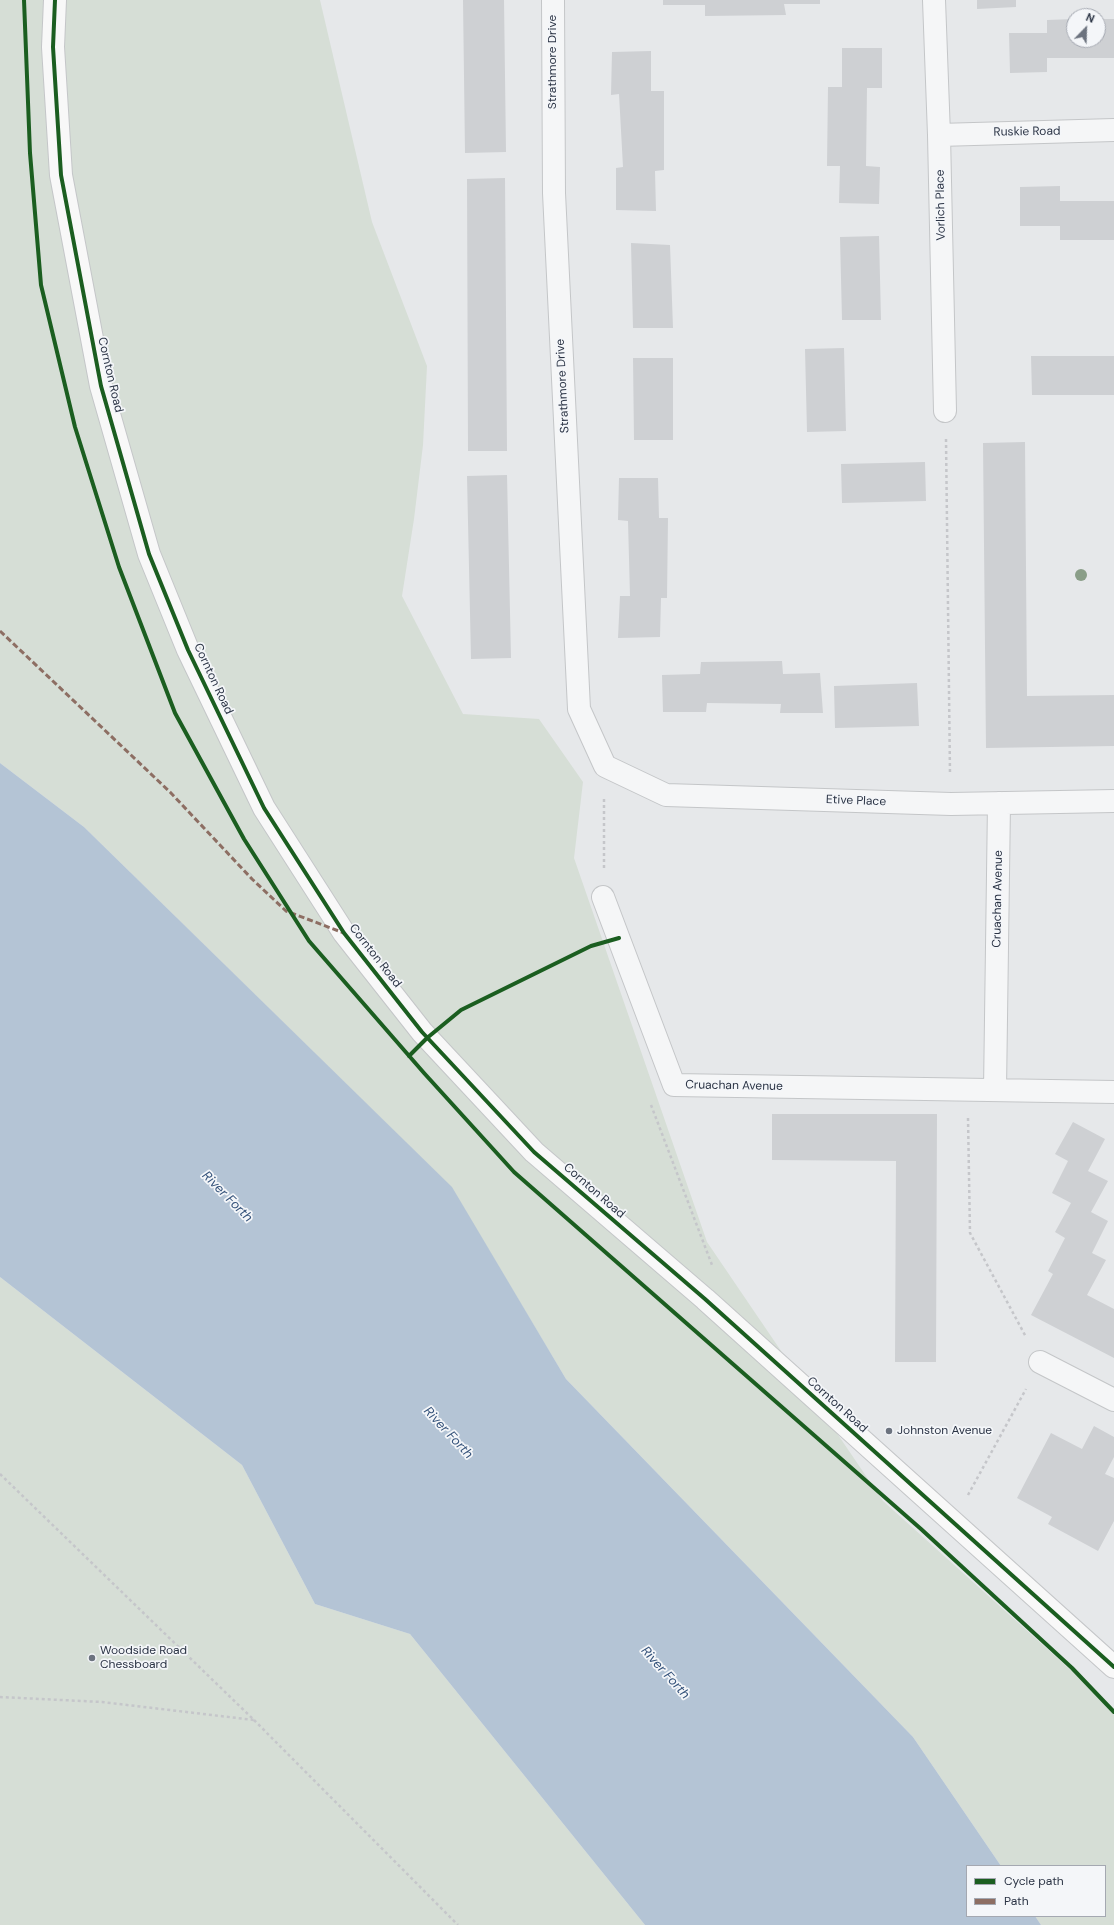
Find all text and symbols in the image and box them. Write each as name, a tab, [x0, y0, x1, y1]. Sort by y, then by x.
north arrow	[1066, 8, 1106, 48]
text: N	[1084, 10, 1097, 26]
street label: Strathmore Drive	[546, 15, 560, 109]
street label: Ruskie Road	[993, 124, 1061, 140]
street label: Vorlich Place	[933, 169, 949, 241]
street label: Cornton Road	[94, 336, 126, 414]
street label: Strathmore Drive	[553, 338, 573, 434]
street label: Cornton Road	[190, 641, 236, 717]
street label: Etive Place	[826, 793, 886, 809]
street label: Cruachan Avenue	[990, 850, 1006, 948]
street label: Cornton Road	[346, 921, 404, 991]
street label: Cruachan Avenue	[685, 1078, 783, 1094]
street label: Cornton Road	[560, 1160, 628, 1222]
water label: River Forth	[198, 1168, 256, 1226]
street label: Cornton Road	[804, 1374, 870, 1436]
water label: River Forth	[420, 1404, 476, 1462]
place label: Johnston Avenue	[897, 1424, 992, 1438]
marker: Johnston Avenue	[884, 1426, 894, 1436]
place label: Woodside Road Chessboard	[100, 1644, 187, 1672]
water label: River Forth	[637, 1644, 693, 1702]
marker: Woodside Road Chessboard	[87, 1653, 97, 1663]
legend	[966, 1865, 1106, 1917]
text: Cycle path	[1004, 1873, 1064, 1889]
text: Path	[1004, 1893, 1029, 1909]

